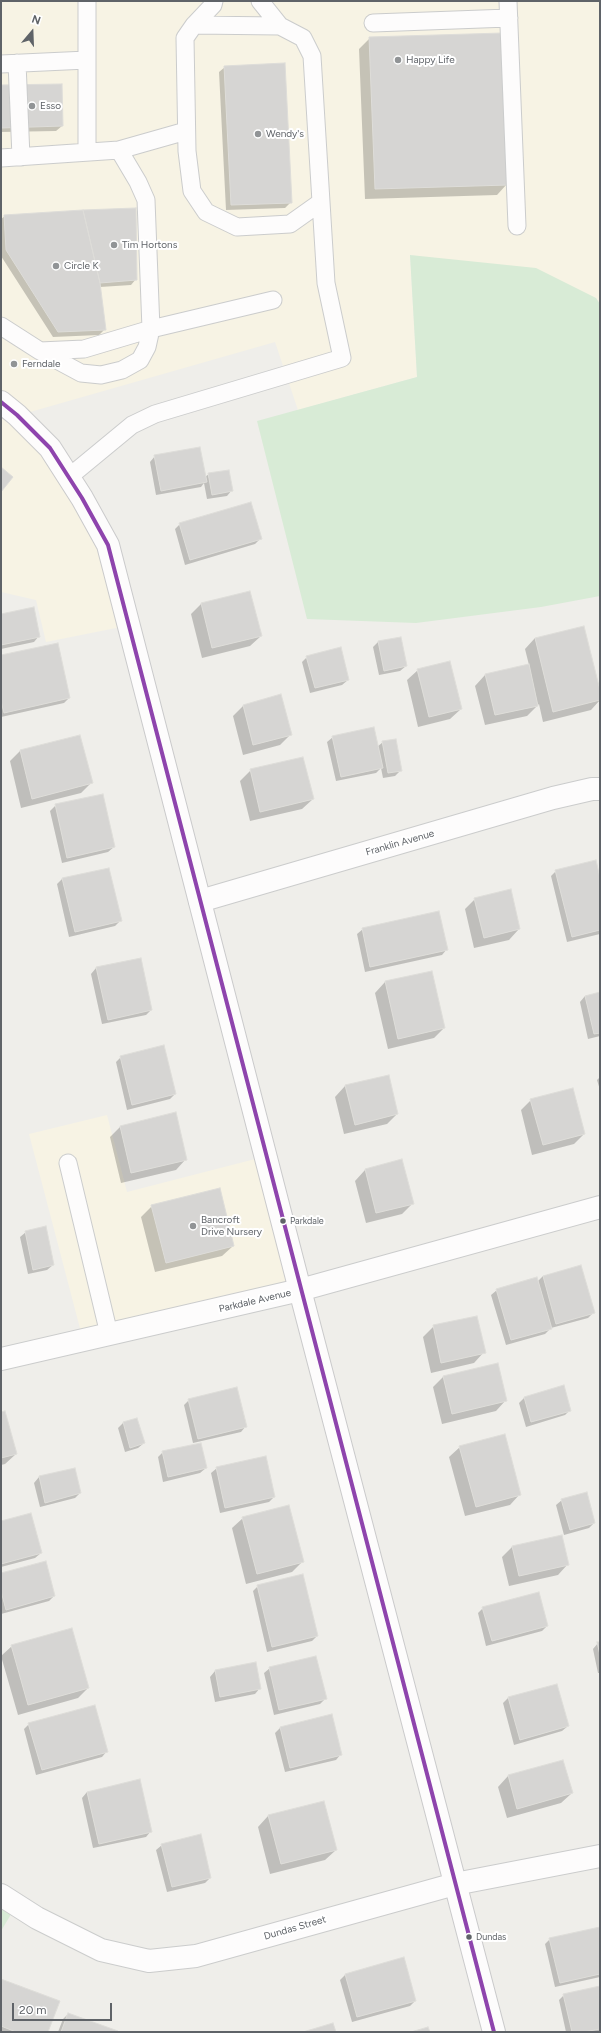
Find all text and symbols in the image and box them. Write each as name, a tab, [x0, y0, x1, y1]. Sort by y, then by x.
north arrow	[12, 12, 52, 52]
text: N	[30, 13, 42, 28]
place label: Happy Life	[406, 54, 455, 66]
marker: Happy Life	[393, 55, 403, 65]
place label: Esso	[40, 100, 61, 112]
marker: Esso	[27, 101, 37, 111]
place label: Wendy's	[266, 128, 304, 140]
marker: Wendy's	[253, 129, 263, 139]
place label: Tim Hortons	[122, 239, 177, 251]
marker: Tim Hortons	[109, 240, 119, 250]
place label: Circle K	[64, 260, 99, 272]
marker: Circle K	[51, 261, 61, 271]
place label: Ferndale	[22, 358, 60, 370]
marker: Ferndale	[9, 359, 19, 369]
street label: Franklin Avenue	[364, 827, 436, 859]
place label: Bancroft Drive Nursery	[201, 1214, 262, 1238]
marker: Parkdale	[278, 1216, 288, 1226]
place label: Parkdale	[290, 1216, 324, 1226]
marker: Bancroft Drive Nursery	[188, 1221, 198, 1231]
street label: Parkdale Avenue	[218, 1287, 292, 1315]
street label: Dundas Street	[263, 1913, 327, 1943]
marker: Dundas	[464, 1932, 474, 1942]
place label: Dundas	[476, 1932, 506, 1942]
scale bar	[14, 1995, 114, 2021]
text: 20 m	[19, 2003, 47, 2017]

